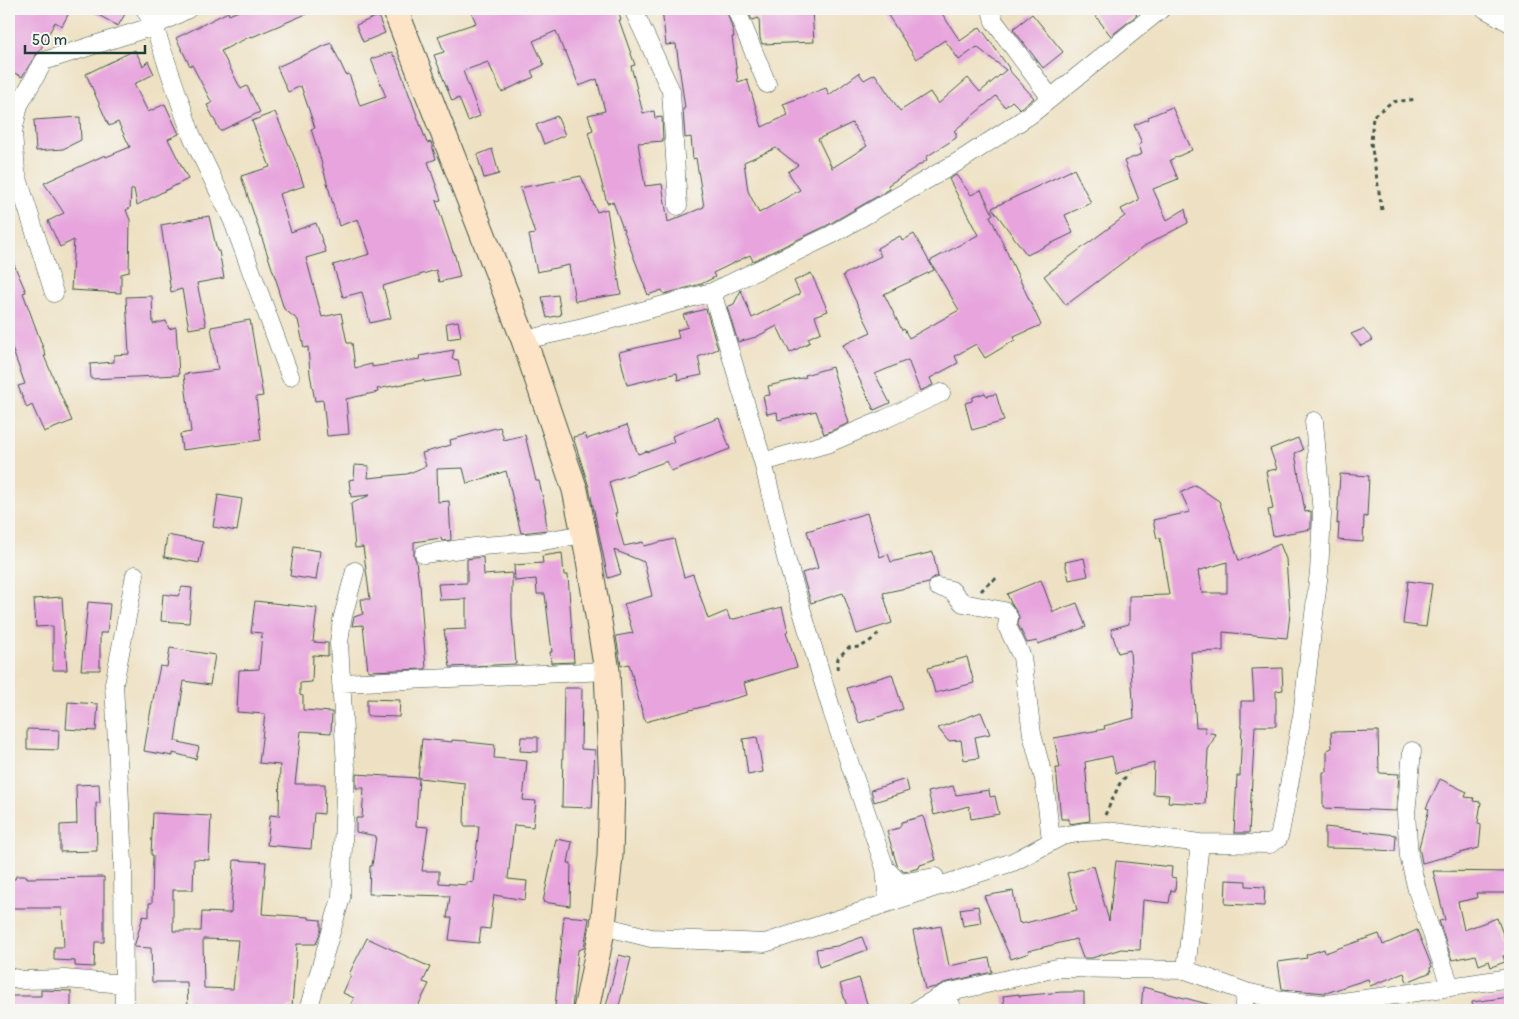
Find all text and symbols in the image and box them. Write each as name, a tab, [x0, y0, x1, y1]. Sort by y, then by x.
scale bar	[25, 22, 145, 54]
text: 50 m	[32, 31, 67, 50]

